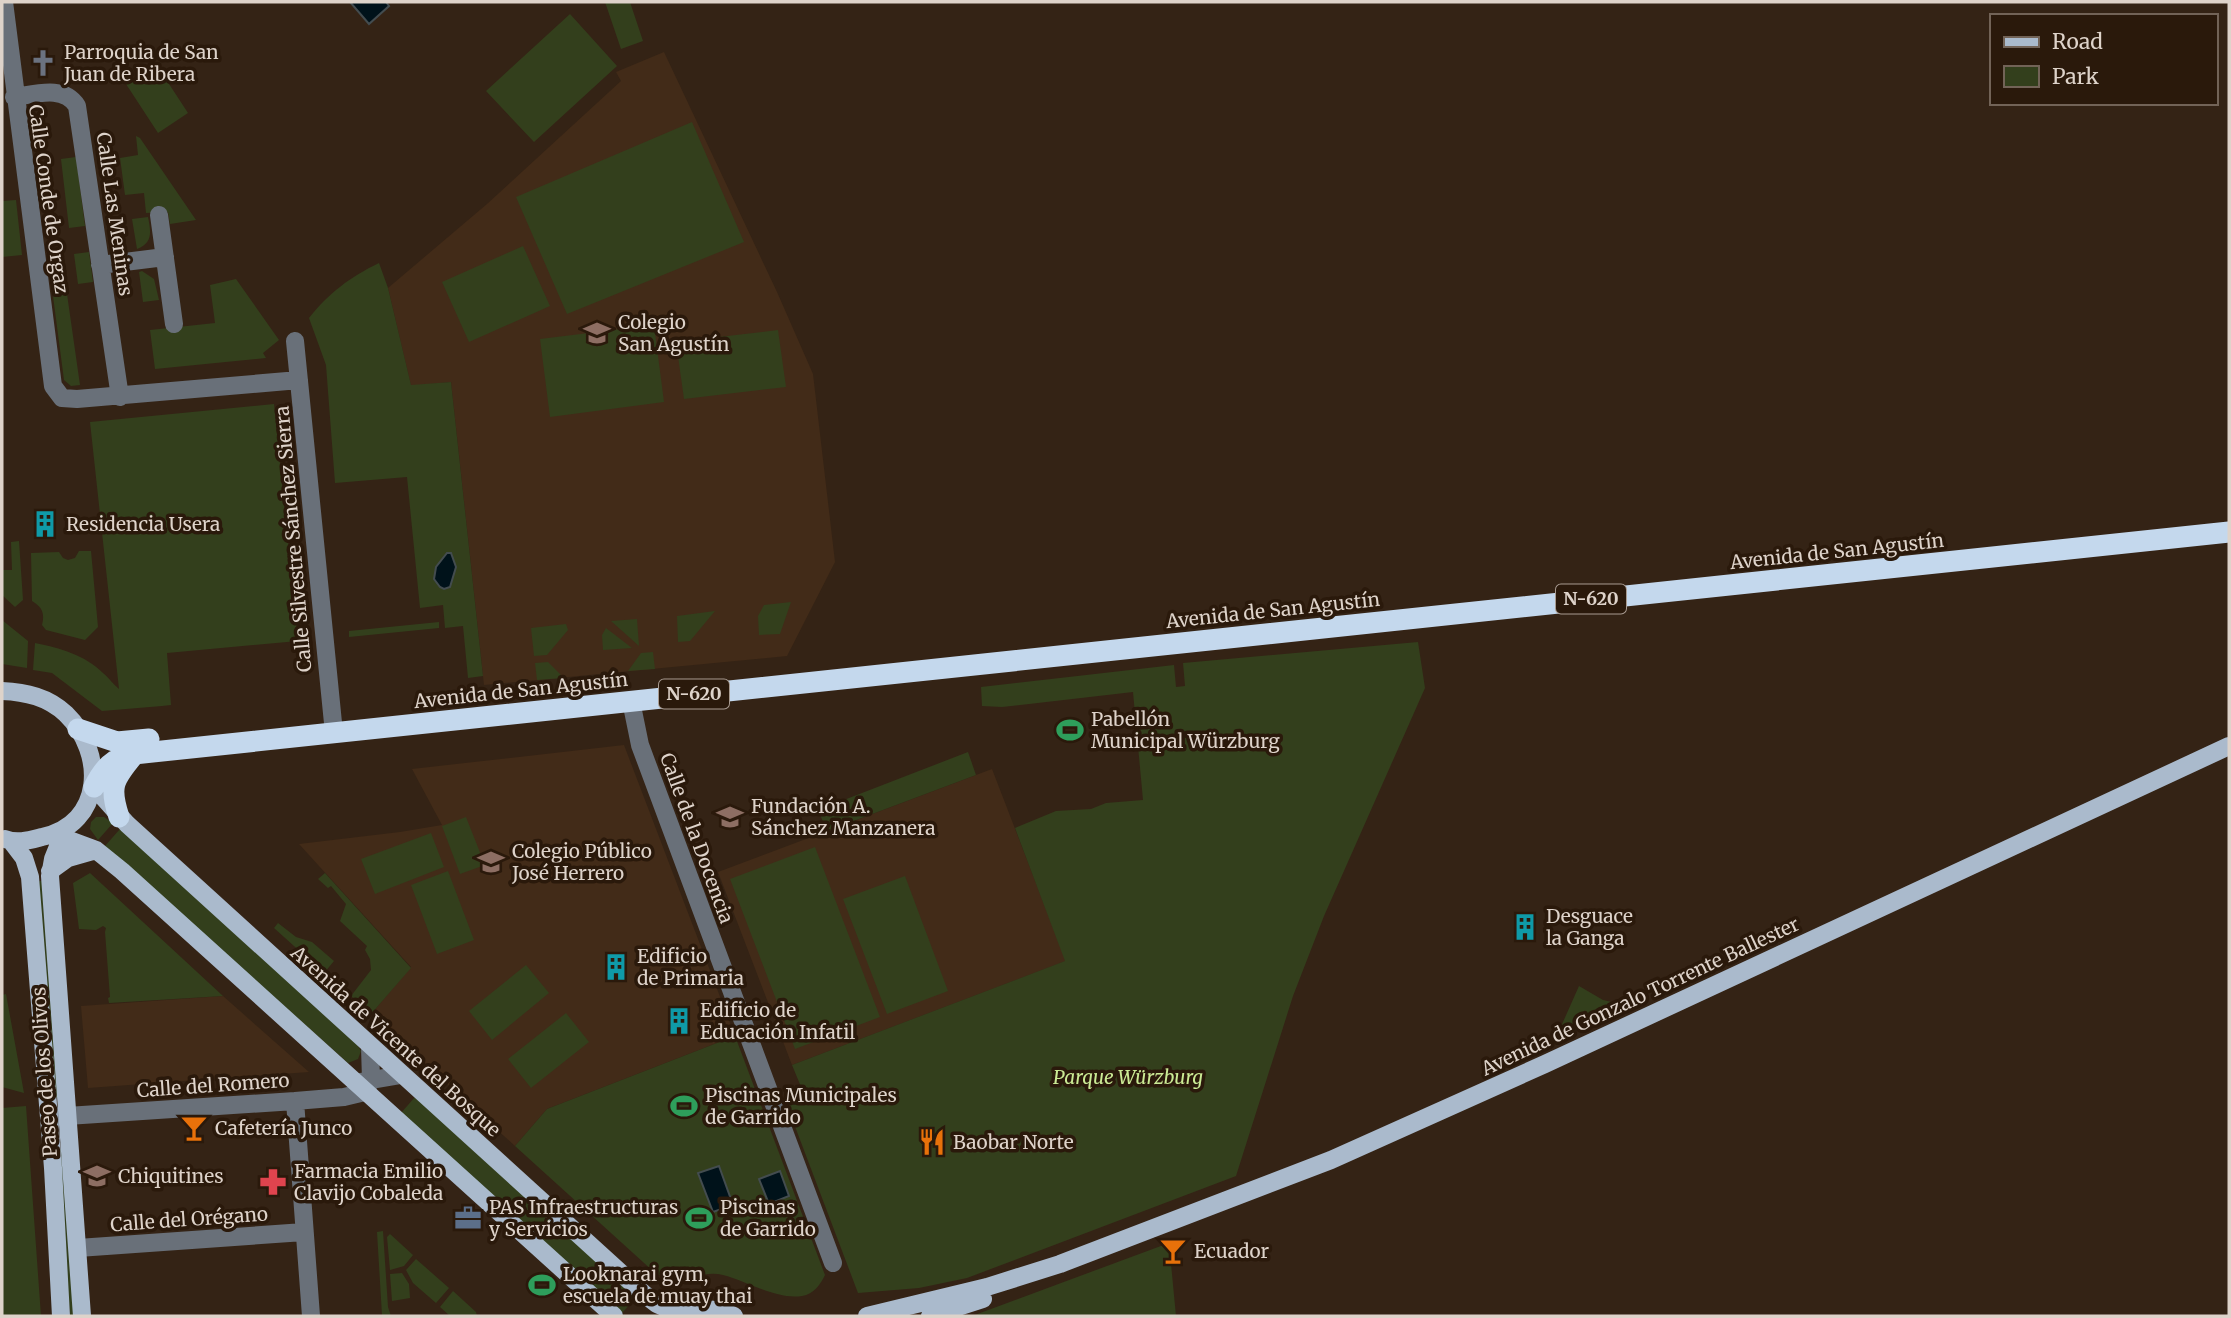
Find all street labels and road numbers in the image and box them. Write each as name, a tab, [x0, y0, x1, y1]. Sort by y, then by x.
street label: Calle Conde de Orgaz	[24, 103, 74, 295]
street label: Calle Las Meninas	[92, 131, 138, 297]
street label: Calle Silvestre Sánchez Sierra	[269, 405, 317, 673]
street label: Avenida de San Agustín	[1728, 528, 1946, 574]
road number: N-620	[1556, 584, 1626, 614]
street label: Avenida de San Agustín	[1164, 587, 1382, 633]
street label: Avenida de San Agustín	[412, 667, 630, 713]
road number: N-620	[659, 680, 729, 708]
street label: Calle de la Docencia	[655, 749, 739, 927]
street label: Avenida de Gonzalo Torrente Ballester	[1476, 911, 1803, 1081]
street label: Avenida de Vicente del Bosque	[285, 940, 506, 1142]
street label: Paseo de los Olivos	[26, 986, 62, 1158]
street label: Calle del Romero	[136, 1068, 290, 1102]
street label: Calle del Orégano	[109, 1202, 269, 1236]

